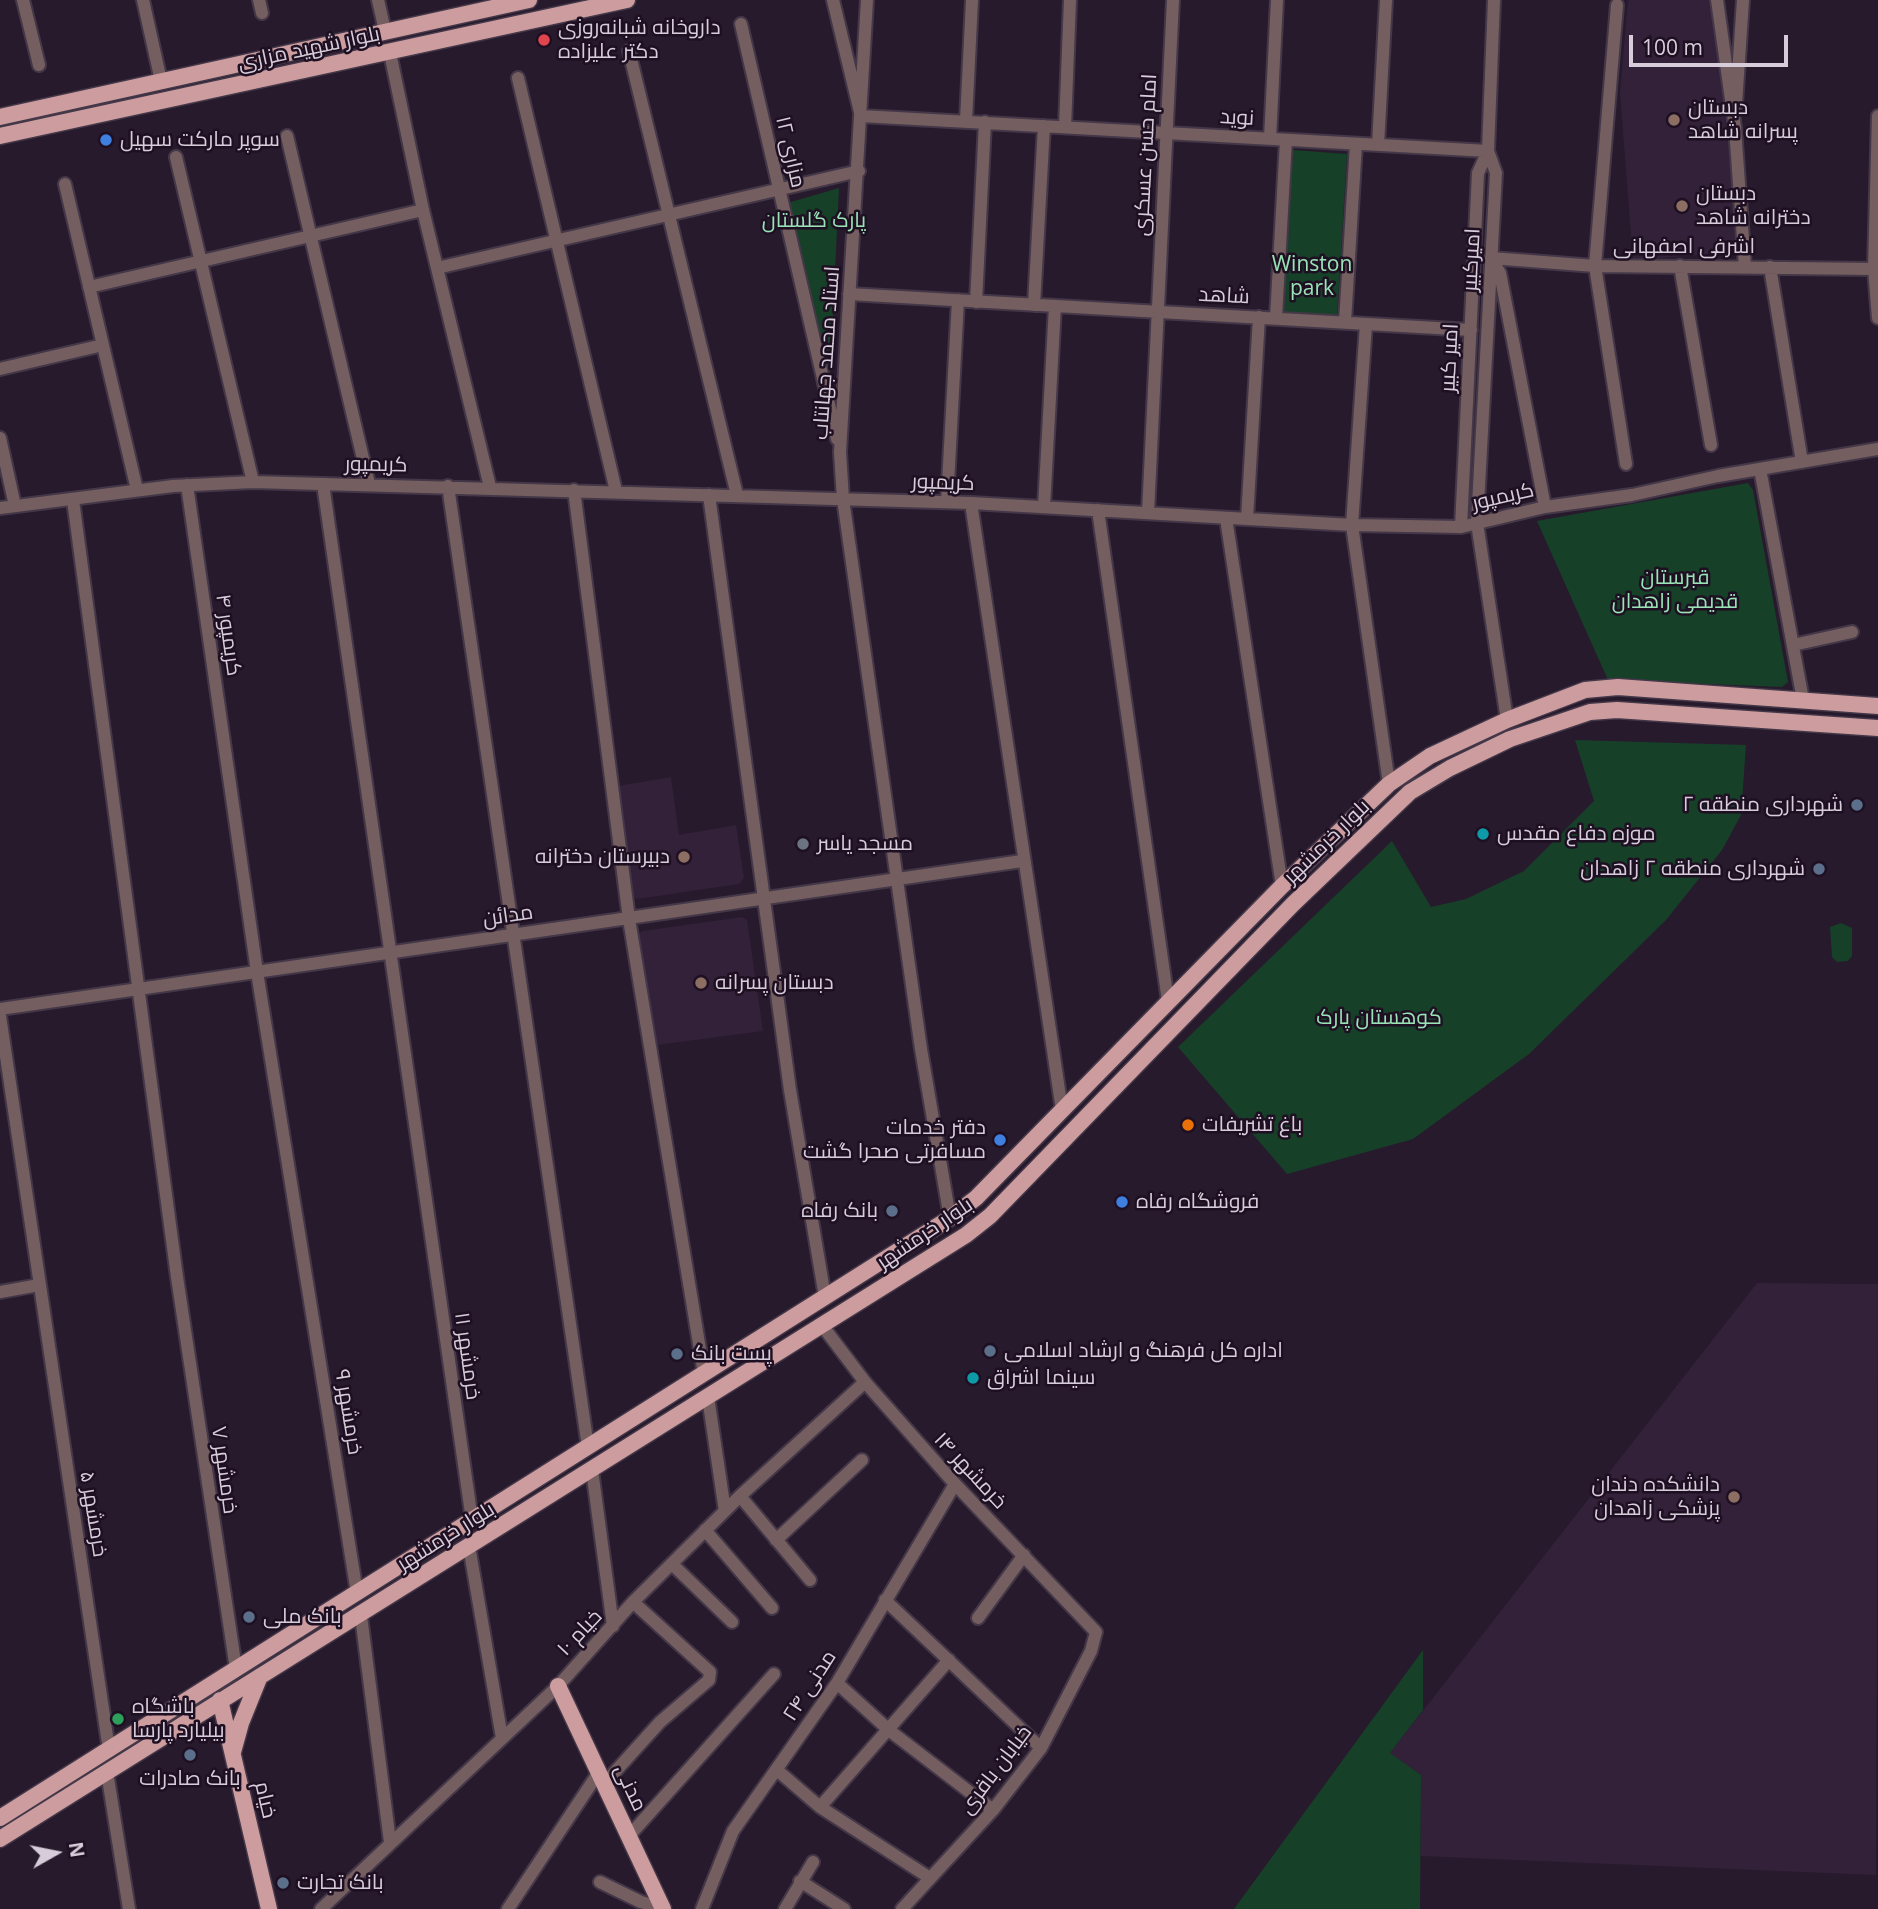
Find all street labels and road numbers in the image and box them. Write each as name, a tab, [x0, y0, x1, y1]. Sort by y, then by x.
street label: بلوار شهید مزاری	[236, 22, 382, 76]
street label: امام حسن عسکری	[1129, 73, 1163, 237]
street label: نوید	[1219, 105, 1255, 131]
street label: مزاری ۱۲	[770, 114, 810, 190]
street label: امیرکبیر	[1458, 228, 1486, 292]
street label: اشرفی اصفهانی	[1613, 234, 1755, 260]
street label: استاد محمد جهانتاب	[808, 265, 846, 441]
street label: شاهد	[1198, 282, 1250, 310]
street label: امیر کبیر	[1436, 323, 1464, 393]
street label: کریمپور	[344, 452, 408, 478]
street label: کریمپور	[911, 469, 975, 497]
street label: کریمپور	[1469, 478, 1537, 516]
street label: کریمپور ۴	[210, 592, 246, 678]
street label: بلوار خرمشهر	[1279, 795, 1375, 889]
street label: مدائن	[481, 900, 535, 932]
street label: بلوار خرمشهر	[872, 1193, 978, 1275]
street label: خرمشهر ۱۱	[448, 1311, 486, 1401]
street label: خرمشهر ۹	[329, 1368, 367, 1456]
street label: خرمشهر ۷	[205, 1425, 243, 1515]
street label: خرمشهر ۱۴	[928, 1427, 1012, 1515]
street label: خرمشهر ۵	[74, 1469, 112, 1559]
street label: بلوار خرمشهر	[392, 1497, 500, 1577]
street label: خیام ۱۰	[552, 1605, 608, 1661]
street label: مدنی ۲۴	[778, 1646, 842, 1726]
street label: خیابان باقری	[954, 1721, 1038, 1819]
street label: مدنی	[608, 1761, 652, 1815]
street label: خیام	[249, 1779, 281, 1821]

